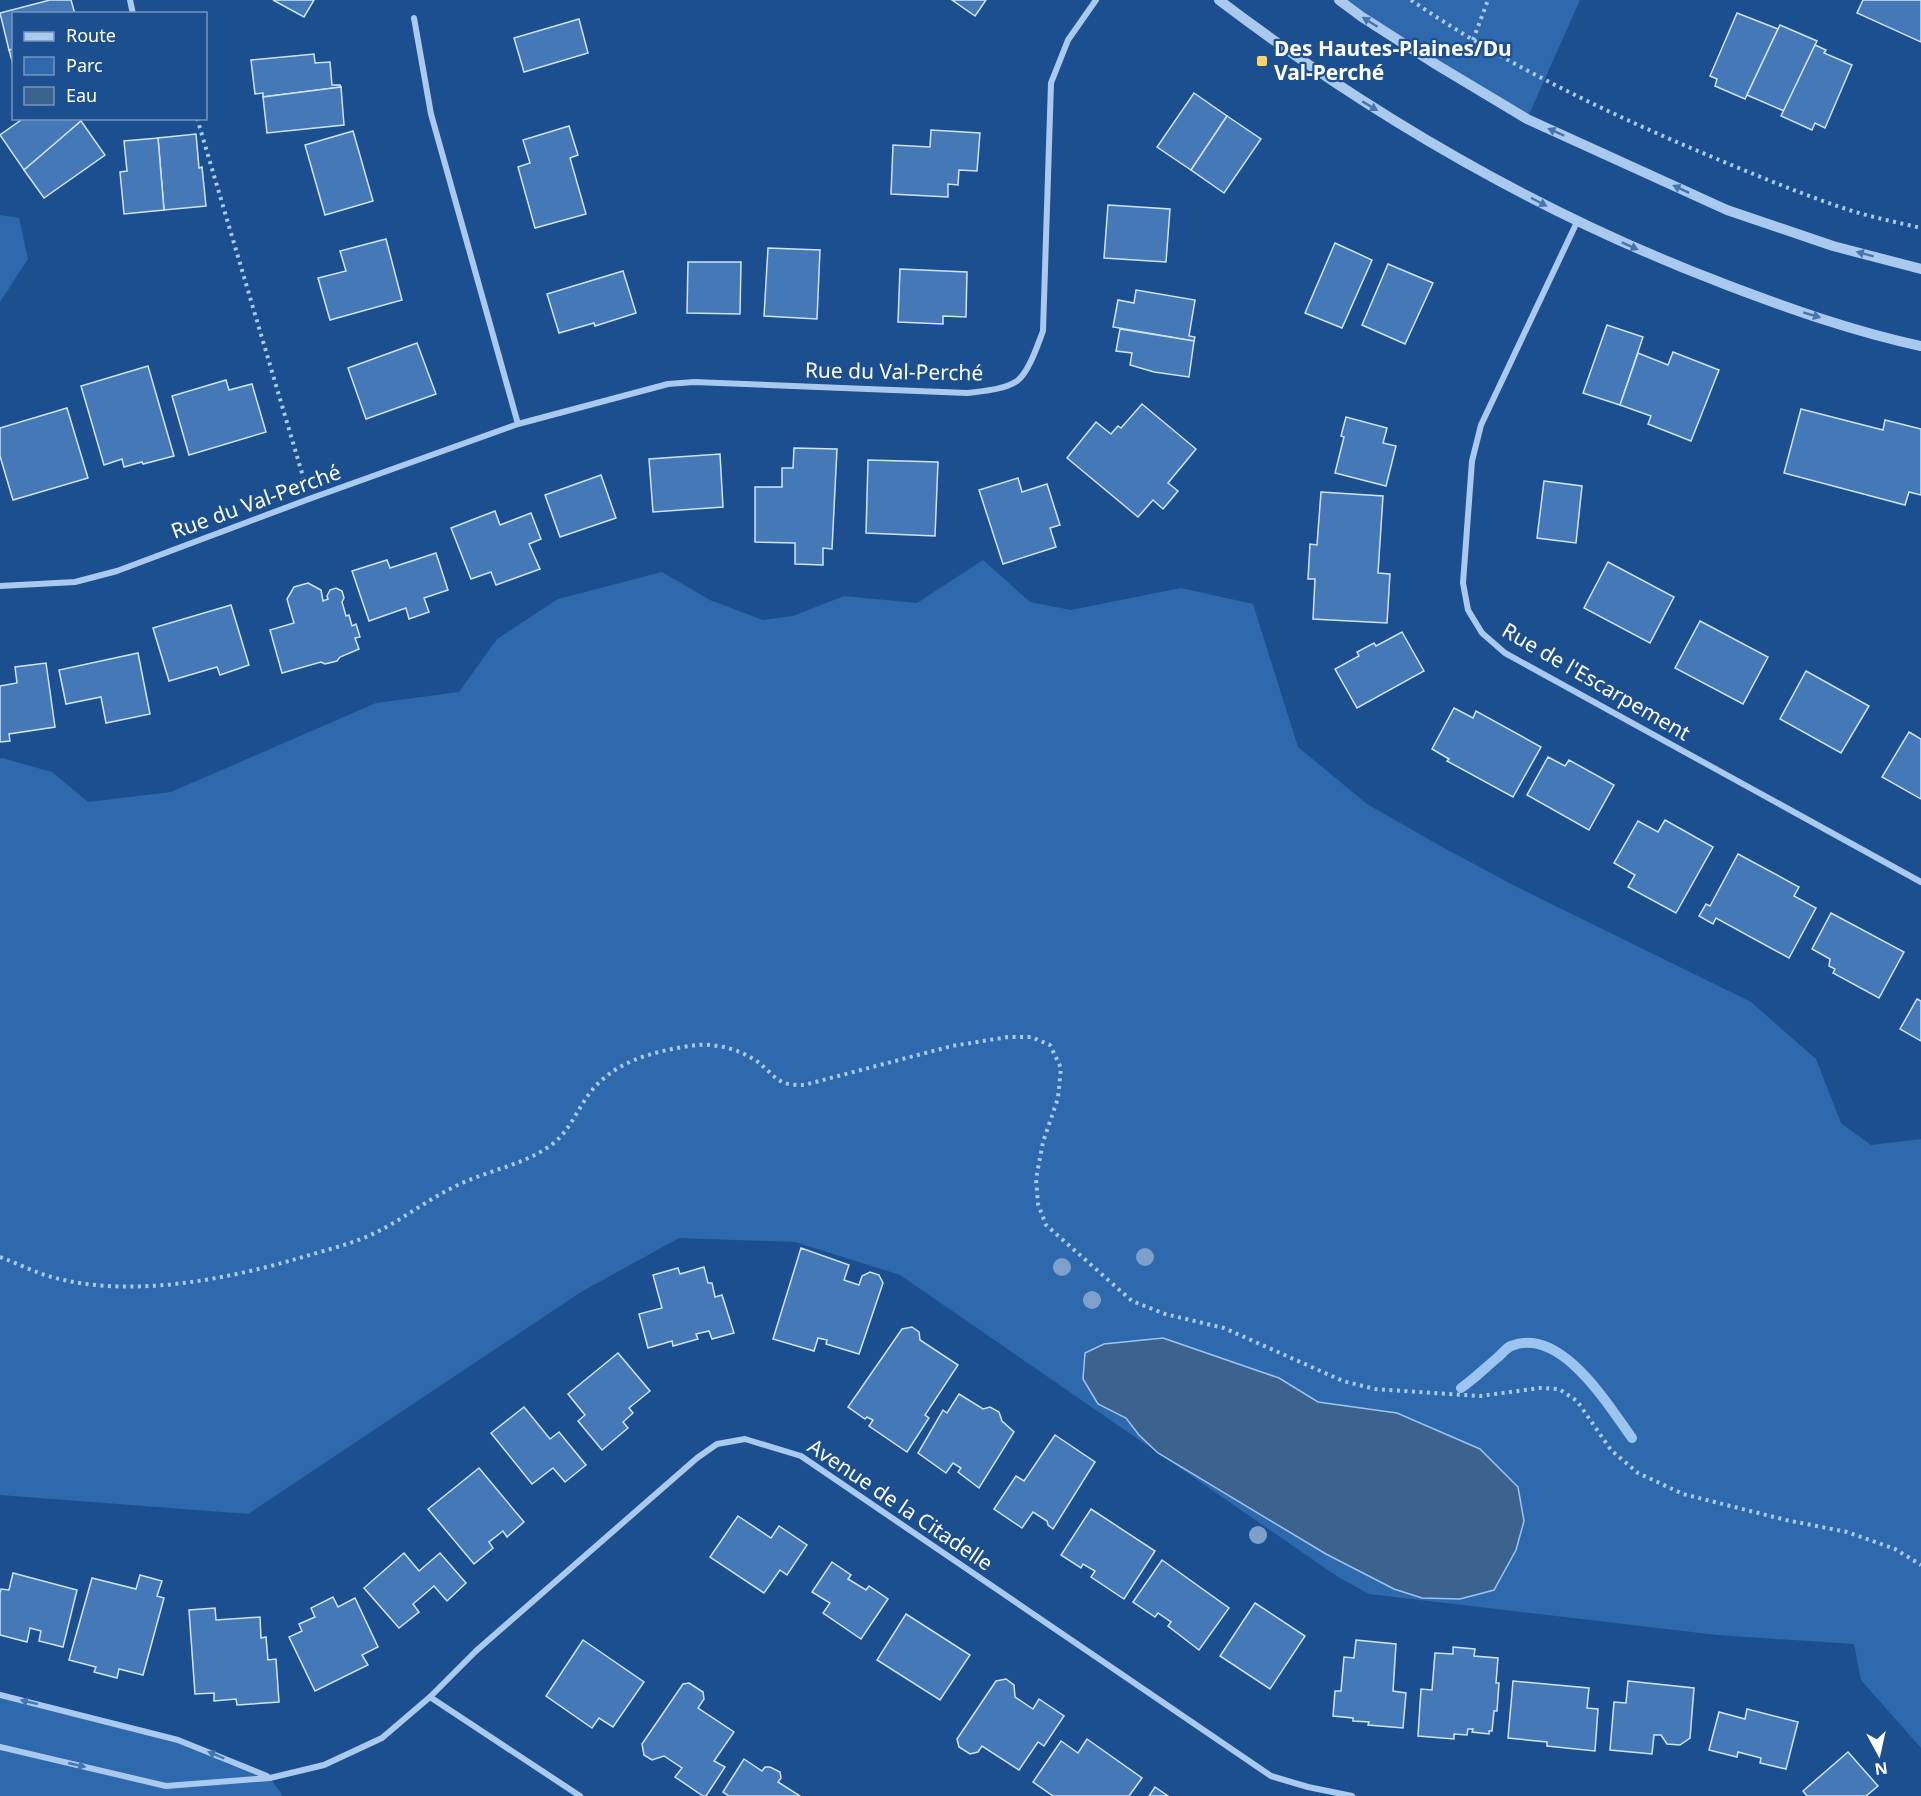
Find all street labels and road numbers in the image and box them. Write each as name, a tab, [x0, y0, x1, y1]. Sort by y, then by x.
street label: Rue du Val-Perché	[805, 355, 984, 387]
street label: Rue du Val-Perché	[167, 457, 344, 545]
street label: Rue de l'Escarpement	[1497, 616, 1696, 747]
street label: Avenue de la Citadelle	[803, 1432, 999, 1577]

